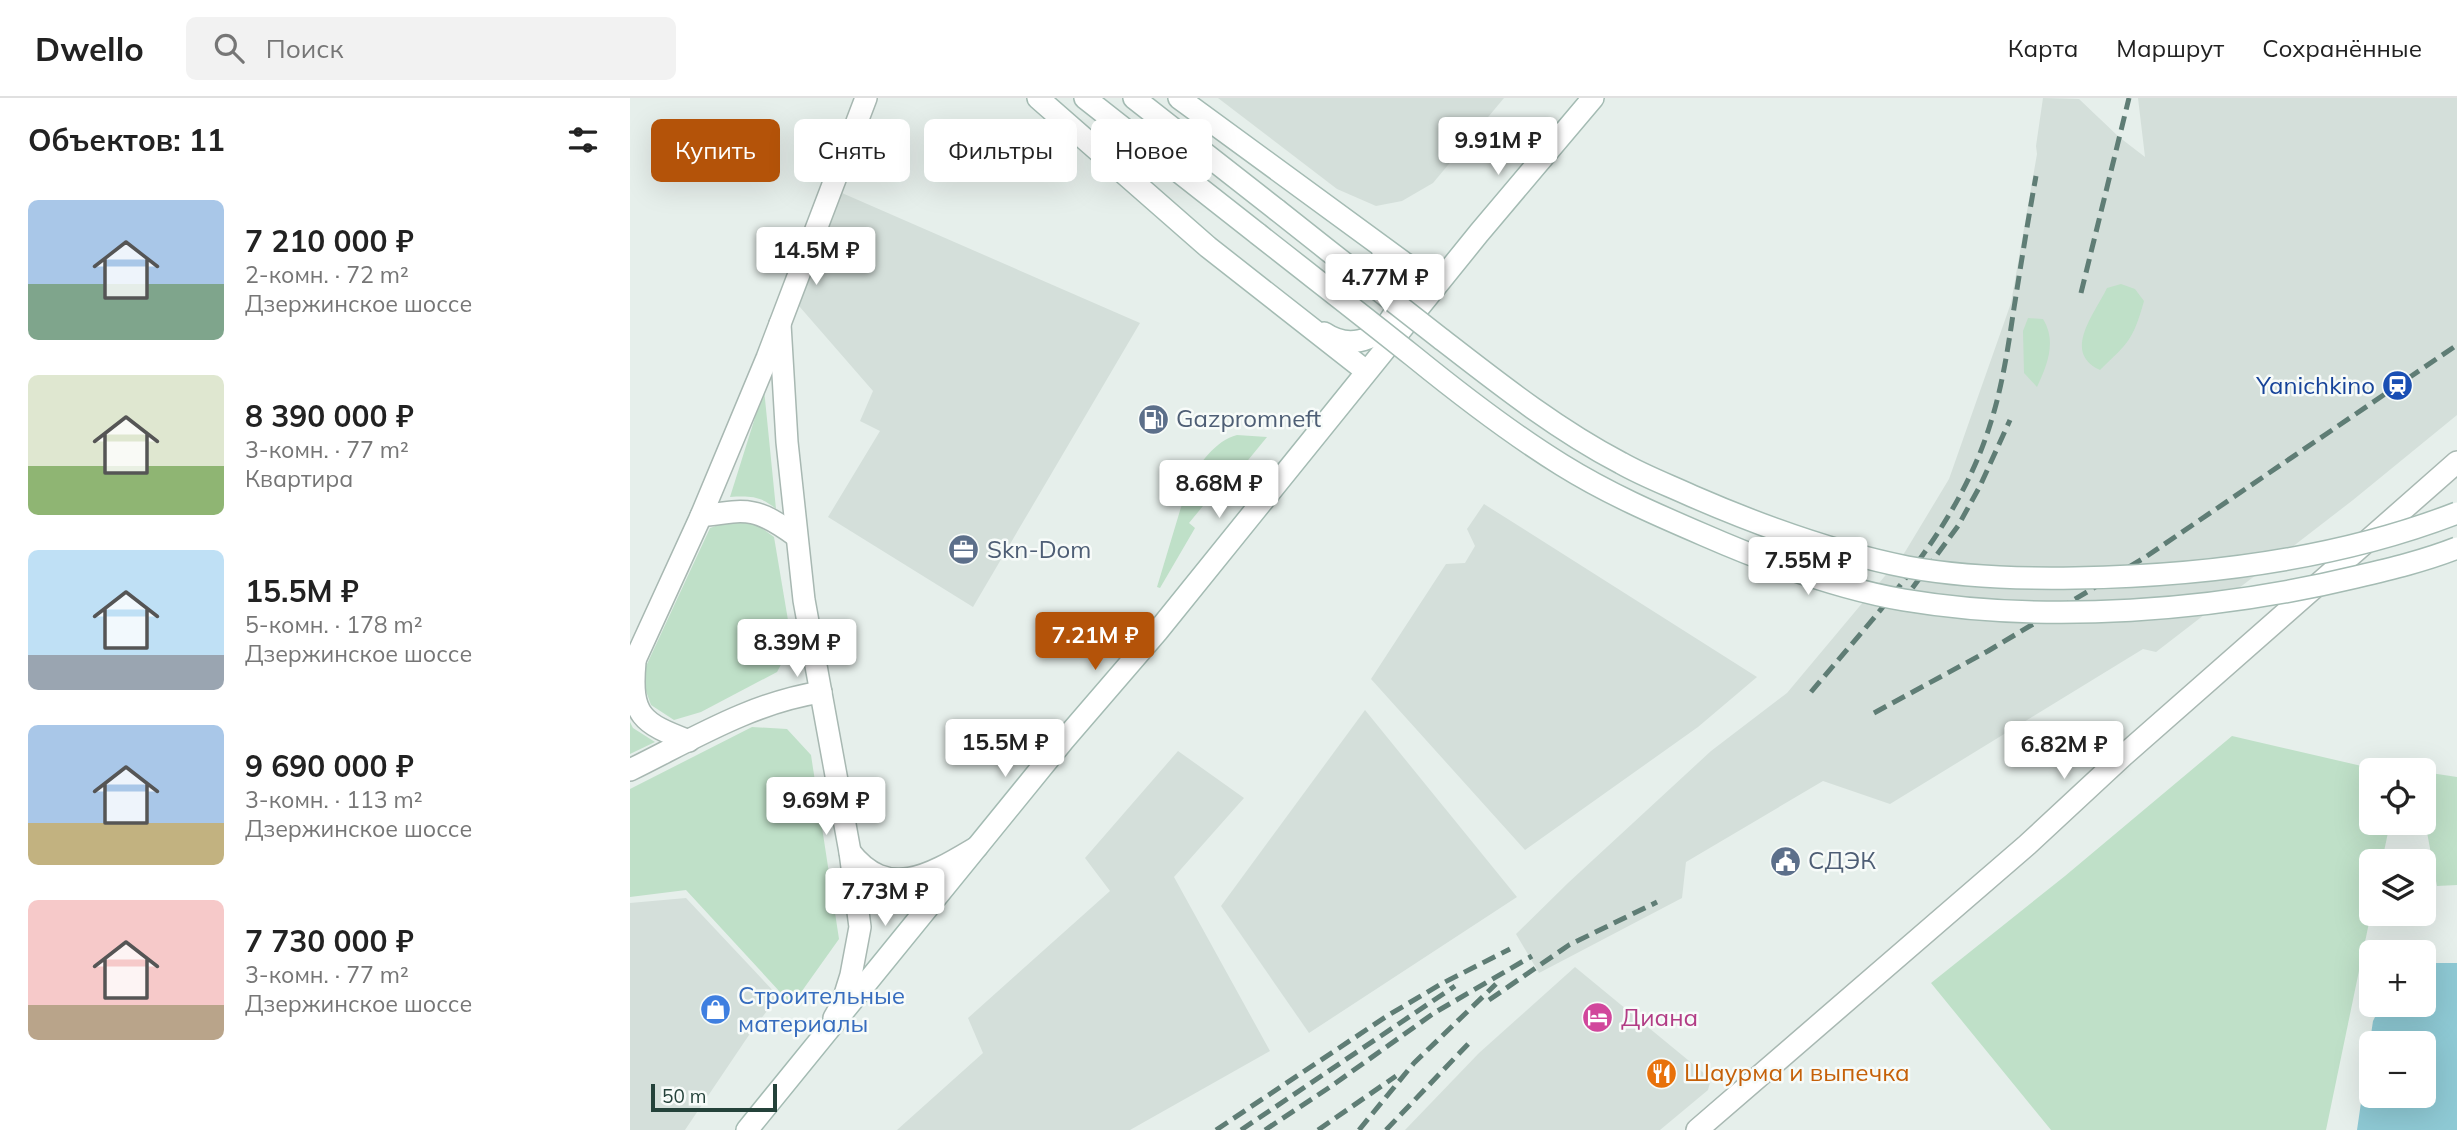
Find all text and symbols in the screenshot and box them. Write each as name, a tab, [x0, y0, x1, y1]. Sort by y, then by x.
search box	[186, 17, 676, 80]
text: Dwello	[35, 28, 144, 69]
icon: search	[210, 29, 248, 67]
text: Поиск	[266, 32, 343, 65]
text: Карта	[2008, 33, 2078, 63]
text: Маршрут	[2116, 33, 2224, 63]
text: Сохранённые	[2262, 33, 2422, 63]
pin: 9.91M ₽	[1433, 118, 1563, 177]
chip: Купить	[651, 119, 780, 182]
chip: Снять	[794, 119, 910, 182]
chip: Фильтры	[924, 119, 1077, 182]
chip: Новое	[1091, 119, 1212, 182]
text: Объектов: 11	[28, 121, 225, 159]
icon: filters	[564, 121, 602, 159]
text: 9.91M ₽	[1454, 125, 1542, 154]
text: 7 210 000 ₽	[245, 222, 414, 260]
icon: home	[84, 228, 168, 312]
pin: 14.5M ₽	[751, 228, 881, 287]
text: 14.5M ₽	[772, 235, 860, 264]
pin: 4.77M ₽	[1320, 254, 1450, 314]
text: 2-комн. · 72 m²	[245, 260, 409, 289]
text: 4.77M ₽	[1341, 262, 1429, 291]
text: Дзержинское шоссе	[245, 289, 472, 318]
station icon: Yanichkino	[2381, 369, 2415, 403]
place label: Yanichkino	[2255, 370, 2375, 400]
text: 8 390 000 ₽	[245, 397, 414, 435]
fuel station icon: Gazpromneft	[1136, 402, 1170, 436]
icon: home	[84, 403, 168, 487]
place label: Gazpromneft	[1176, 403, 1321, 433]
text: 3-комн. · 77 m²	[245, 435, 409, 464]
pin: 8.68M ₽	[1154, 460, 1284, 520]
text: Квартира	[245, 464, 353, 493]
text: 8.68M ₽	[1175, 468, 1263, 497]
office icon: Skn-Dom	[947, 533, 981, 567]
place label: Skn-Dom	[987, 534, 1091, 564]
pin: 7.55M ₽	[1743, 538, 1873, 597]
text: 7.55M ₽	[1764, 545, 1852, 574]
text: 15.5M ₽	[245, 572, 359, 610]
icon: home	[84, 578, 168, 662]
text: 5-комн. · 178 m²	[245, 610, 423, 639]
pin: 7.21M ₽	[1030, 612, 1160, 672]
pin: 8.39M ₽	[732, 620, 862, 679]
text: 7.21M ₽	[1051, 620, 1139, 649]
text: 8.39M ₽	[753, 627, 841, 656]
text: Дзержинское шоссе	[245, 639, 472, 668]
pin: 15.5M ₽	[940, 720, 1070, 779]
pin: 6.82M ₽	[1999, 722, 2129, 781]
text: 15.5M ₽	[961, 727, 1049, 756]
text: 6.82M ₽	[2020, 729, 2108, 758]
text: 9 690 000 ₽	[245, 747, 414, 785]
icon: home	[84, 753, 168, 837]
map controls	[2359, 758, 2436, 1108]
button: locate	[2359, 758, 2436, 835]
pin: 9.69M ₽	[761, 778, 891, 837]
text: 3-комн. · 113 m²	[245, 785, 423, 814]
text: 9.69M ₽	[782, 785, 870, 814]
text: Дзержинское шоссе	[245, 814, 472, 843]
public building icon: СДЭК	[1768, 844, 1802, 878]
place label: СДЭК	[1808, 845, 1876, 875]
button: layers	[2359, 849, 2436, 926]
pin: 7.73M ₽	[820, 868, 950, 928]
text: 7.73M ₽	[841, 876, 929, 905]
text: 7 730 000 ₽	[245, 922, 414, 960]
icon: home	[84, 928, 168, 1012]
button: +	[2359, 940, 2436, 1017]
text: 3-комн. · 77 m²	[245, 960, 409, 989]
place label: Строительные материалы	[738, 980, 905, 1038]
text: Дзержинское шоссе	[245, 989, 472, 1018]
shop icon: Строительные материалы	[698, 993, 732, 1027]
hotel icon: Диана	[1581, 1001, 1615, 1035]
place label: Диана	[1621, 1002, 1698, 1032]
button: −	[2359, 1031, 2436, 1108]
restaurant icon: Шаурма и выпечка	[1644, 1056, 1678, 1090]
place label: Шаурма и выпечка	[1684, 1057, 1910, 1087]
scale bar	[651, 1081, 777, 1113]
text: 50 m	[662, 1084, 706, 1108]

